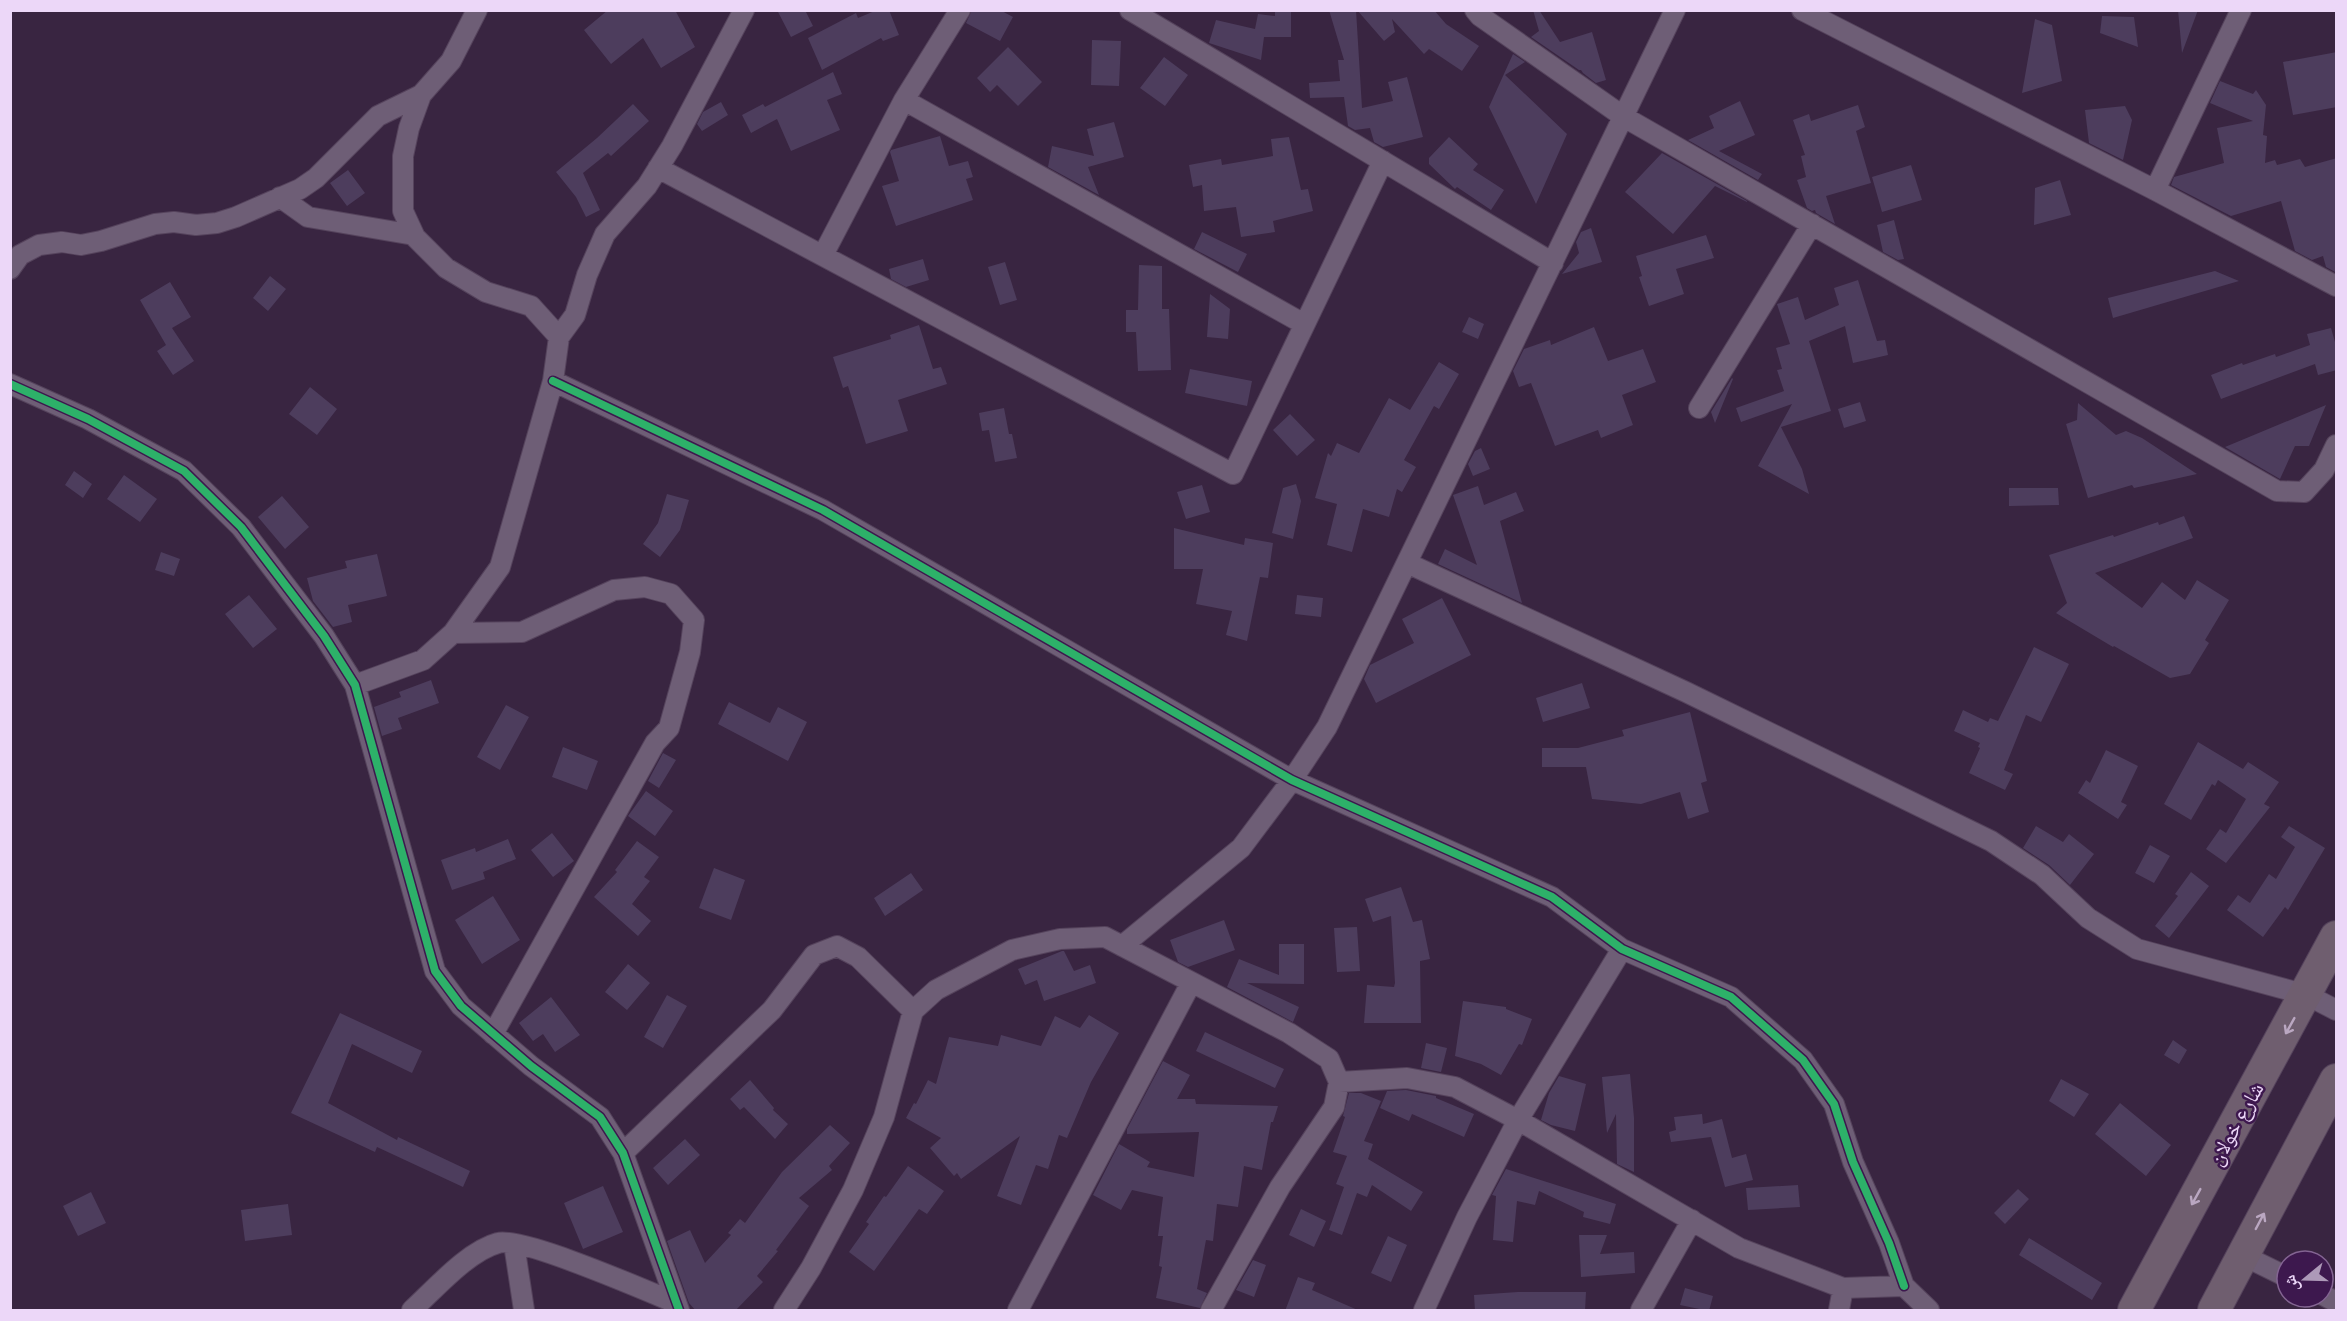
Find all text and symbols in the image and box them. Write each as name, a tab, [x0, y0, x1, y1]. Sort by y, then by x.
one-way arrow	[2284, 1017, 2295, 1035]
street label: شارع خولان	[2203, 1078, 2269, 1170]
one-way arrow	[2190, 1188, 2201, 1206]
one-way arrow	[2255, 1213, 2266, 1231]
north arrow	[2275, 1249, 2335, 1309]
text: ش	[2280, 1272, 2304, 1295]

